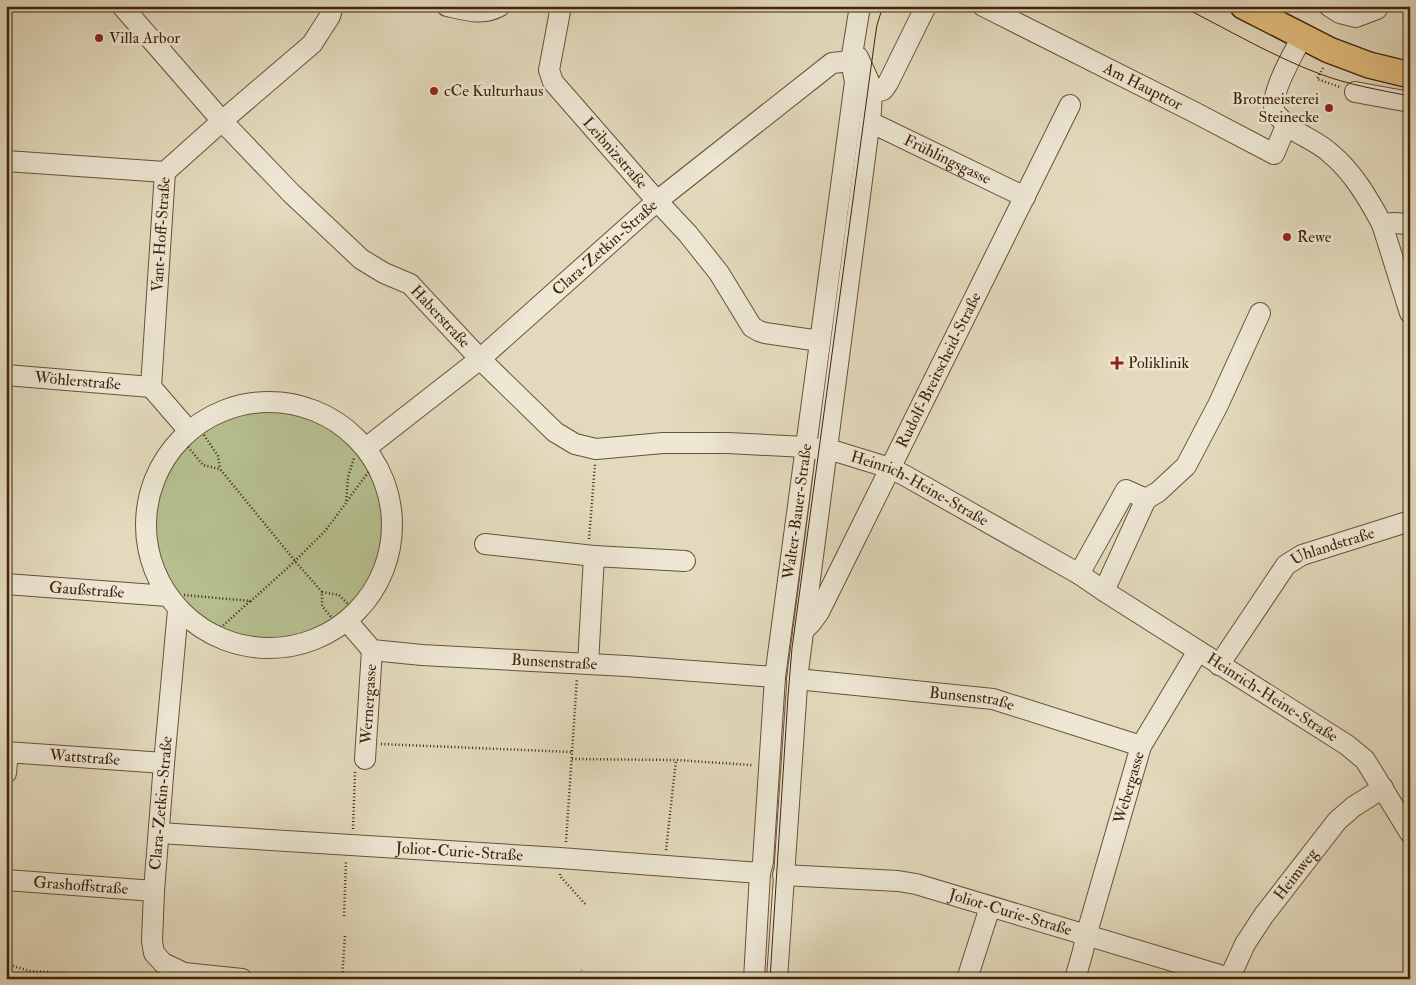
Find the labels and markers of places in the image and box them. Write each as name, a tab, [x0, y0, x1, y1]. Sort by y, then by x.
place label: Villa Arbor	[109, 28, 180, 48]
marker: Villa Arbor	[93, 32, 105, 44]
place label: cCe Kulturhaus	[444, 81, 544, 101]
marker: cCe Kulturhaus	[428, 85, 440, 97]
place label: Brotmeisterei Steinecke	[1232, 89, 1319, 127]
marker: Brotmeisterei Steinecke	[1323, 102, 1335, 114]
place label: Rewe	[1297, 227, 1332, 247]
marker: Rewe	[1281, 231, 1293, 243]
place label: Poliklinik	[1128, 353, 1189, 373]
marker: Poliklinik	[1110, 356, 1124, 370]

